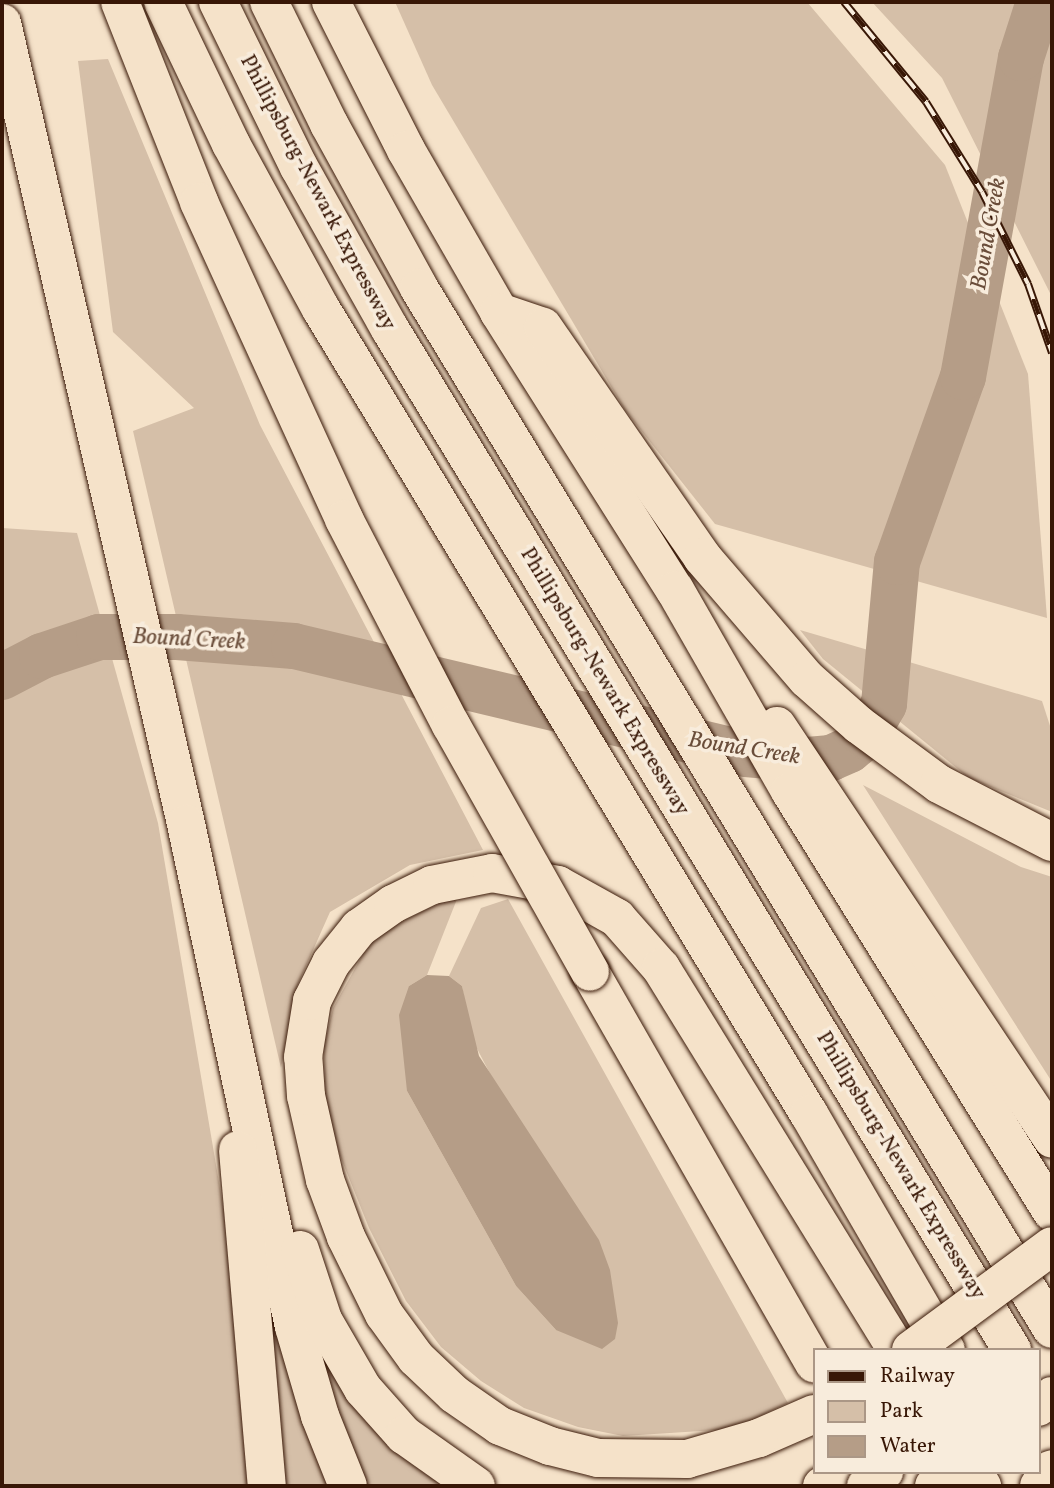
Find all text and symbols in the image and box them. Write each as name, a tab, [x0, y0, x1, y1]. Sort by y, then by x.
street label: Phillipsburg-Newark Expressway	[234, 51, 400, 335]
water label: Bound Creek	[966, 176, 1012, 292]
street label: Phillipsburg-Newark Expressway	[514, 544, 694, 820]
water label: Bound Creek	[132, 623, 246, 657]
water label: Bound Creek	[686, 727, 802, 771]
street label: Phillipsburg-Newark Expressway	[810, 1028, 990, 1304]
legend	[813, 1348, 1040, 1474]
text: Railway	[880, 1362, 955, 1391]
text: Park	[880, 1397, 923, 1426]
text: Water	[880, 1432, 936, 1461]

